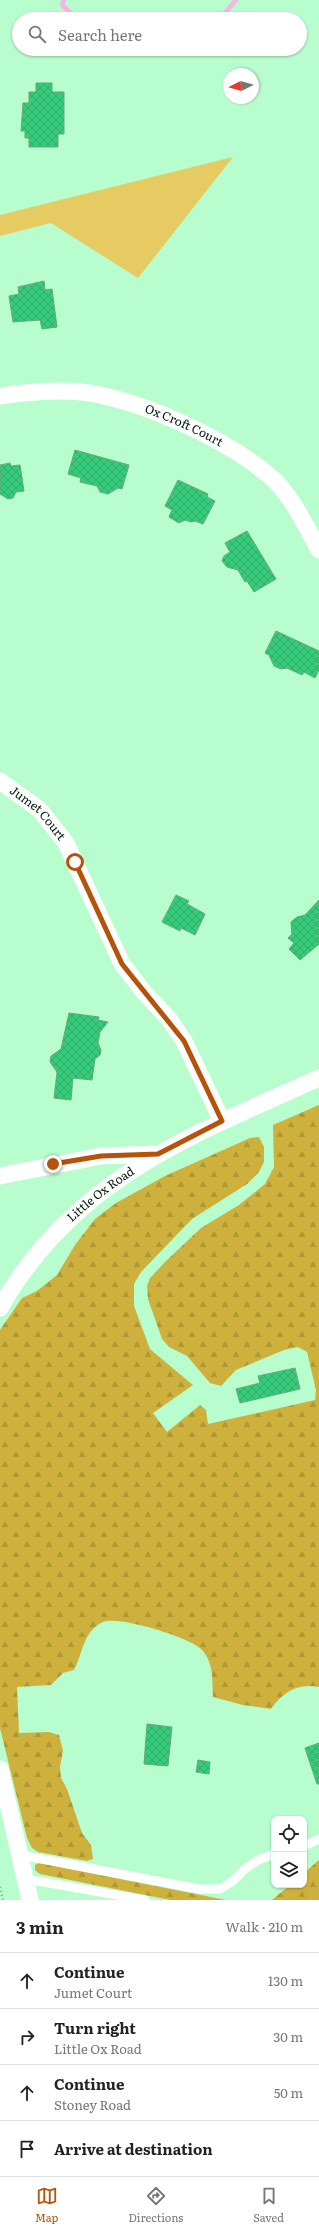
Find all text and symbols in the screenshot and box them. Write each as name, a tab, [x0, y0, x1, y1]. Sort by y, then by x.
search box	[12, 12, 307, 56]
icon: search	[26, 23, 48, 45]
text: Search here	[58, 23, 142, 46]
north arrow	[223, 68, 259, 104]
street label: Ox Croft Court	[143, 399, 227, 450]
street label: Jumet Court	[6, 781, 71, 844]
route start	[66, 853, 84, 871]
route end	[44, 1155, 62, 1173]
street label: Little Ox Road	[62, 1161, 138, 1226]
map controls	[271, 1816, 307, 1888]
button: locate	[271, 1816, 307, 1852]
button: layers	[271, 1852, 307, 1888]
text: 3 min	[16, 1914, 64, 1939]
text: Walk · 210 m	[226, 1917, 303, 1936]
text: Continue	[54, 1960, 124, 1983]
icon: ahead	[16, 1970, 38, 1992]
text: 130 m	[268, 1971, 303, 1990]
text: Jumet Court	[54, 1983, 132, 2002]
text: Turn right	[54, 2016, 136, 2039]
icon: right	[16, 2026, 38, 2048]
text: 30 m	[273, 2027, 303, 2046]
text: Little Ox Road	[54, 2039, 142, 2058]
text: Continue	[54, 2072, 124, 2095]
icon: ahead	[16, 2082, 38, 2104]
text: 50 m	[274, 2083, 303, 2102]
text: Stoney Road	[54, 2095, 131, 2114]
text: Arrive at destination	[54, 2137, 213, 2160]
icon: arrive	[16, 2138, 38, 2160]
tab: Map	[35, 2185, 58, 2225]
tab: Directions	[128, 2185, 183, 2225]
tab: Saved	[253, 2185, 284, 2225]

